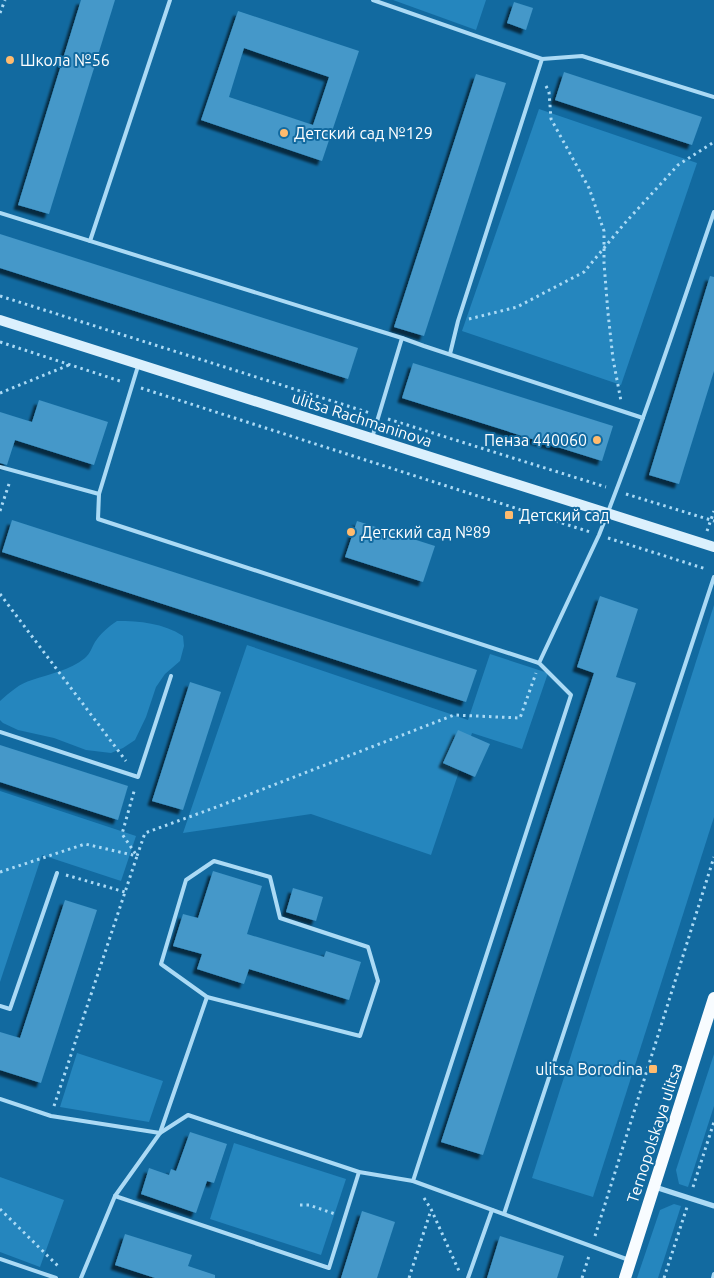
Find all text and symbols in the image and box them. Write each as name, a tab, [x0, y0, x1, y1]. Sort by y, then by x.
place label: Школа №56	[20, 51, 110, 69]
marker: Школа №56	[4, 54, 16, 66]
place label: Детский сад №129	[294, 124, 433, 142]
marker: Детский сад №129	[278, 127, 290, 139]
street label: ulitsa Rachmaninova	[290, 388, 434, 450]
place label: Пенза 440060	[484, 431, 587, 449]
marker: Пенза 440060	[591, 434, 603, 446]
place label: Детский сад	[519, 506, 609, 524]
marker: Детский сад	[503, 509, 515, 521]
place label: Детский сад №89	[361, 523, 491, 541]
marker: Детский сад №89	[345, 526, 357, 538]
place label: ulitsa Borodina	[535, 1060, 643, 1078]
street label: Ternopolskaya ulitsa	[623, 1061, 685, 1205]
marker: ulitsa Borodina	[647, 1063, 659, 1075]

